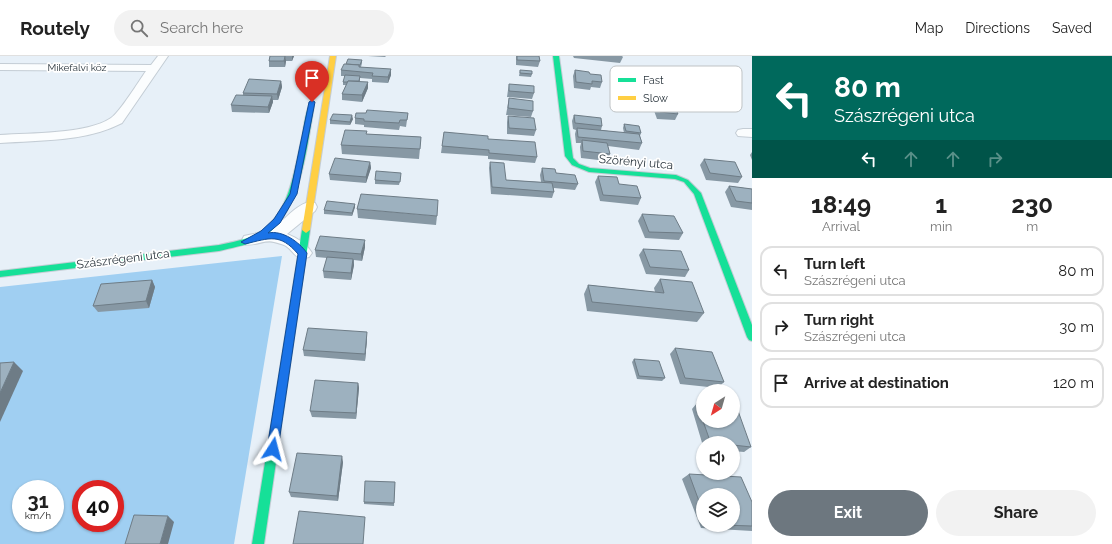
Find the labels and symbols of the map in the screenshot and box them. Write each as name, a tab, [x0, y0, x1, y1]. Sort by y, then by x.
pin	[295, 61, 329, 102]
street label: Mikefalvi köz	[48, 62, 107, 73]
legend	[610, 66, 742, 112]
text: Fast	[643, 74, 664, 87]
text: Slow	[643, 92, 668, 105]
street label: Szörényi utca	[598, 152, 674, 172]
street label: Szászrégeni utca	[76, 246, 170, 272]
north arrow	[696, 384, 740, 428]
position arrow	[252, 428, 294, 470]
speed limit sign: 40	[72, 480, 124, 532]

